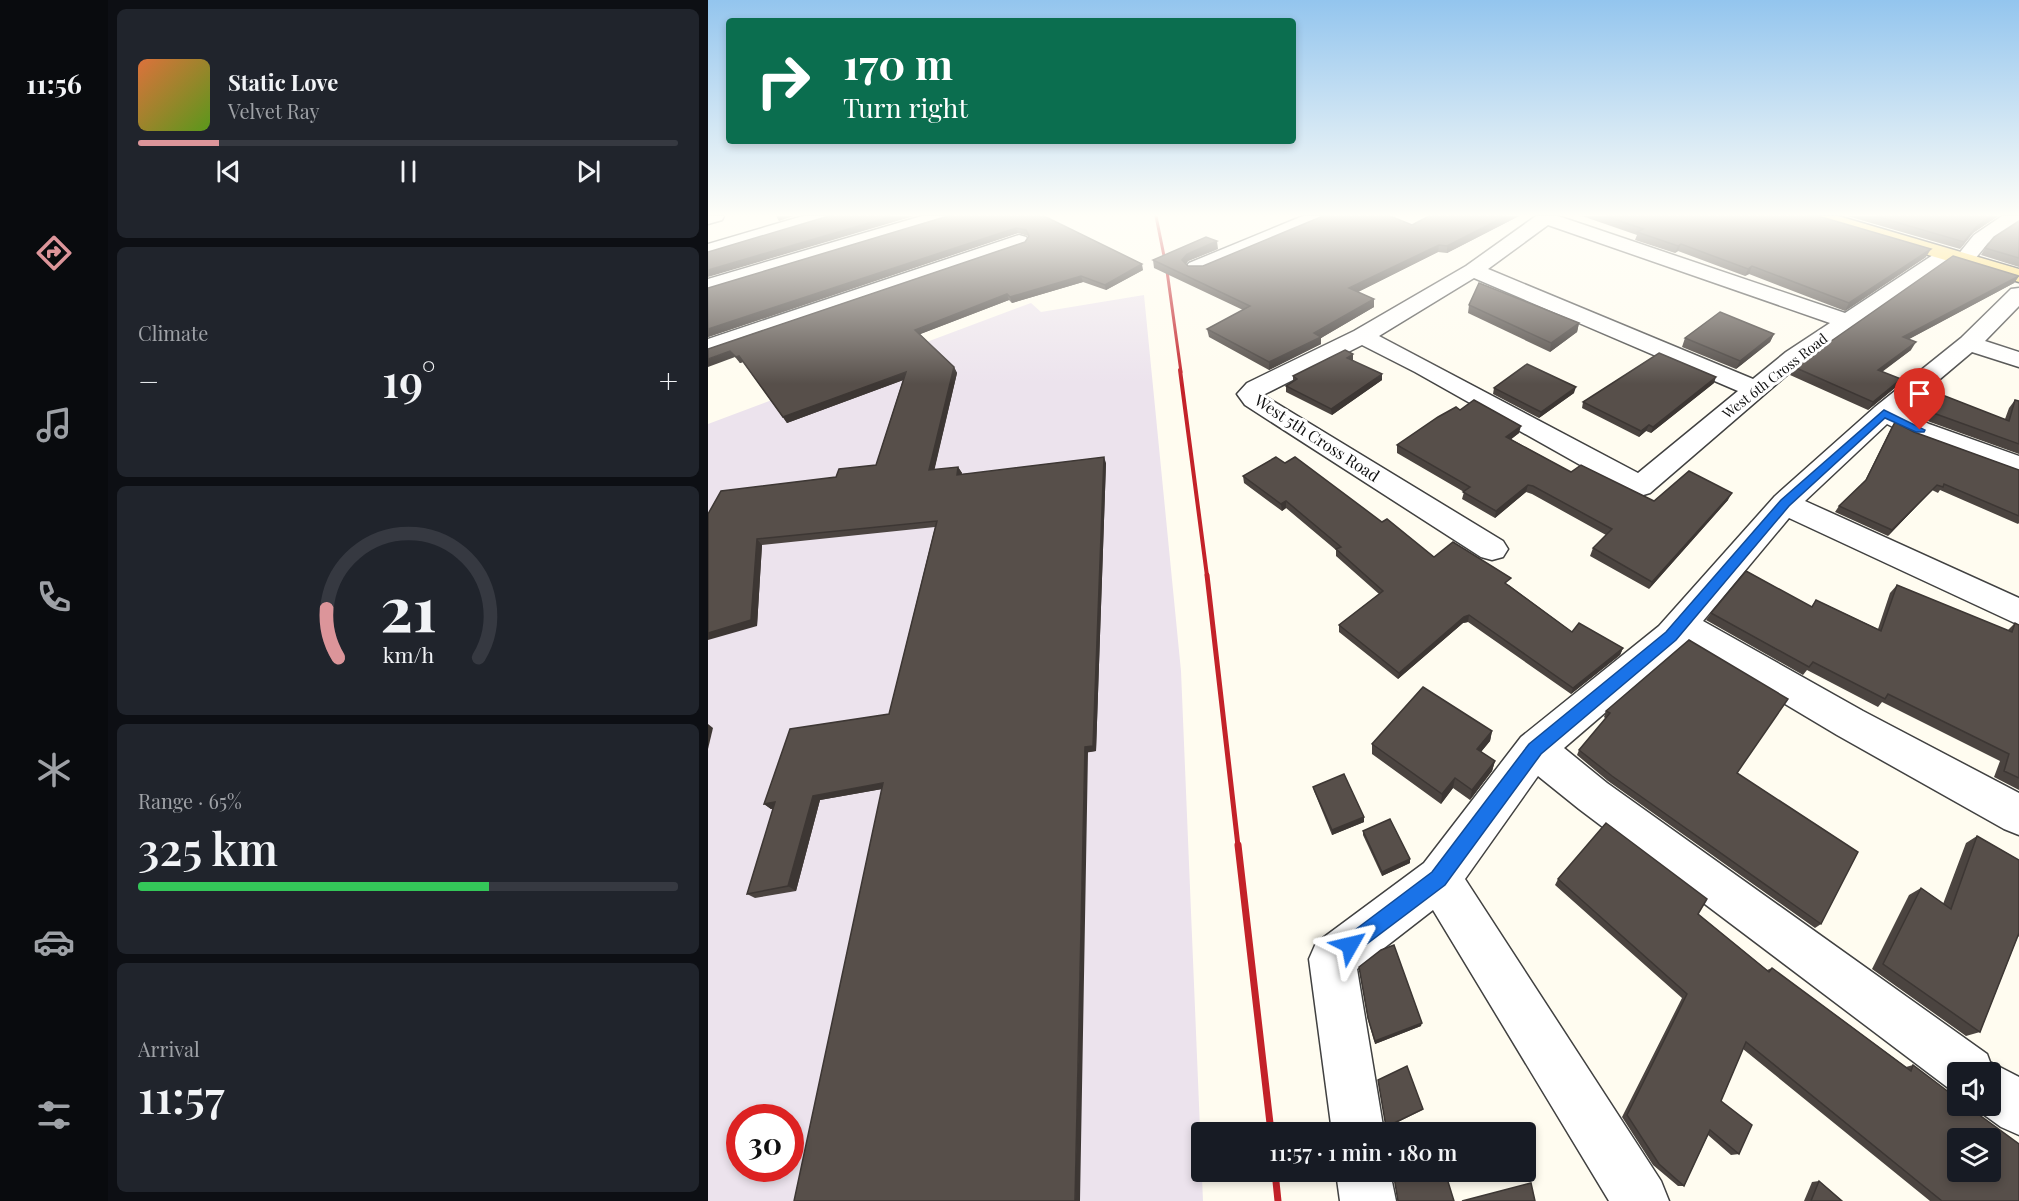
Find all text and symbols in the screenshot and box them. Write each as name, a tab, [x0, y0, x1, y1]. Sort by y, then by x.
text: 170 m	[843, 35, 953, 91]
icon: right	[744, 42, 822, 120]
text: 11:56	[26, 65, 82, 101]
text: Static Love	[228, 67, 338, 97]
text: Turn right	[843, 89, 968, 125]
text: Velvet Ray	[228, 97, 320, 124]
icon: previous	[212, 155, 245, 188]
icon: pause	[392, 155, 425, 188]
icon: next	[572, 155, 605, 188]
icon: directions	[33, 232, 75, 274]
text: Climate	[138, 319, 208, 346]
street label: West 6th Cross Road	[1718, 329, 1831, 423]
text: 19°	[382, 349, 436, 409]
text: −	[138, 358, 159, 402]
text: +	[659, 358, 678, 402]
pin	[1894, 368, 1945, 430]
icon: arrive	[1903, 377, 1936, 410]
street label: West 5th Cross Road	[1250, 389, 1384, 486]
icon: music	[33, 404, 75, 446]
text: 21	[380, 564, 436, 648]
icon: phone	[33, 576, 75, 618]
text: km/h	[382, 640, 434, 668]
icon: climate	[33, 749, 75, 791]
text: Range · 65%	[138, 787, 242, 814]
text: 325 km	[138, 817, 278, 877]
position arrow	[1318, 913, 1382, 977]
icon: car	[33, 921, 75, 963]
text: Arrival	[138, 1035, 200, 1062]
map controls	[1947, 1062, 2001, 1182]
button: sound	[1947, 1062, 2001, 1116]
text: 11:57	[138, 1065, 225, 1125]
icon: filters	[33, 1094, 75, 1136]
speed limit sign: 30	[726, 1104, 804, 1182]
button: layers	[1947, 1128, 2001, 1182]
text: 11:57 · 1 min · 180 m	[1270, 1137, 1457, 1167]

